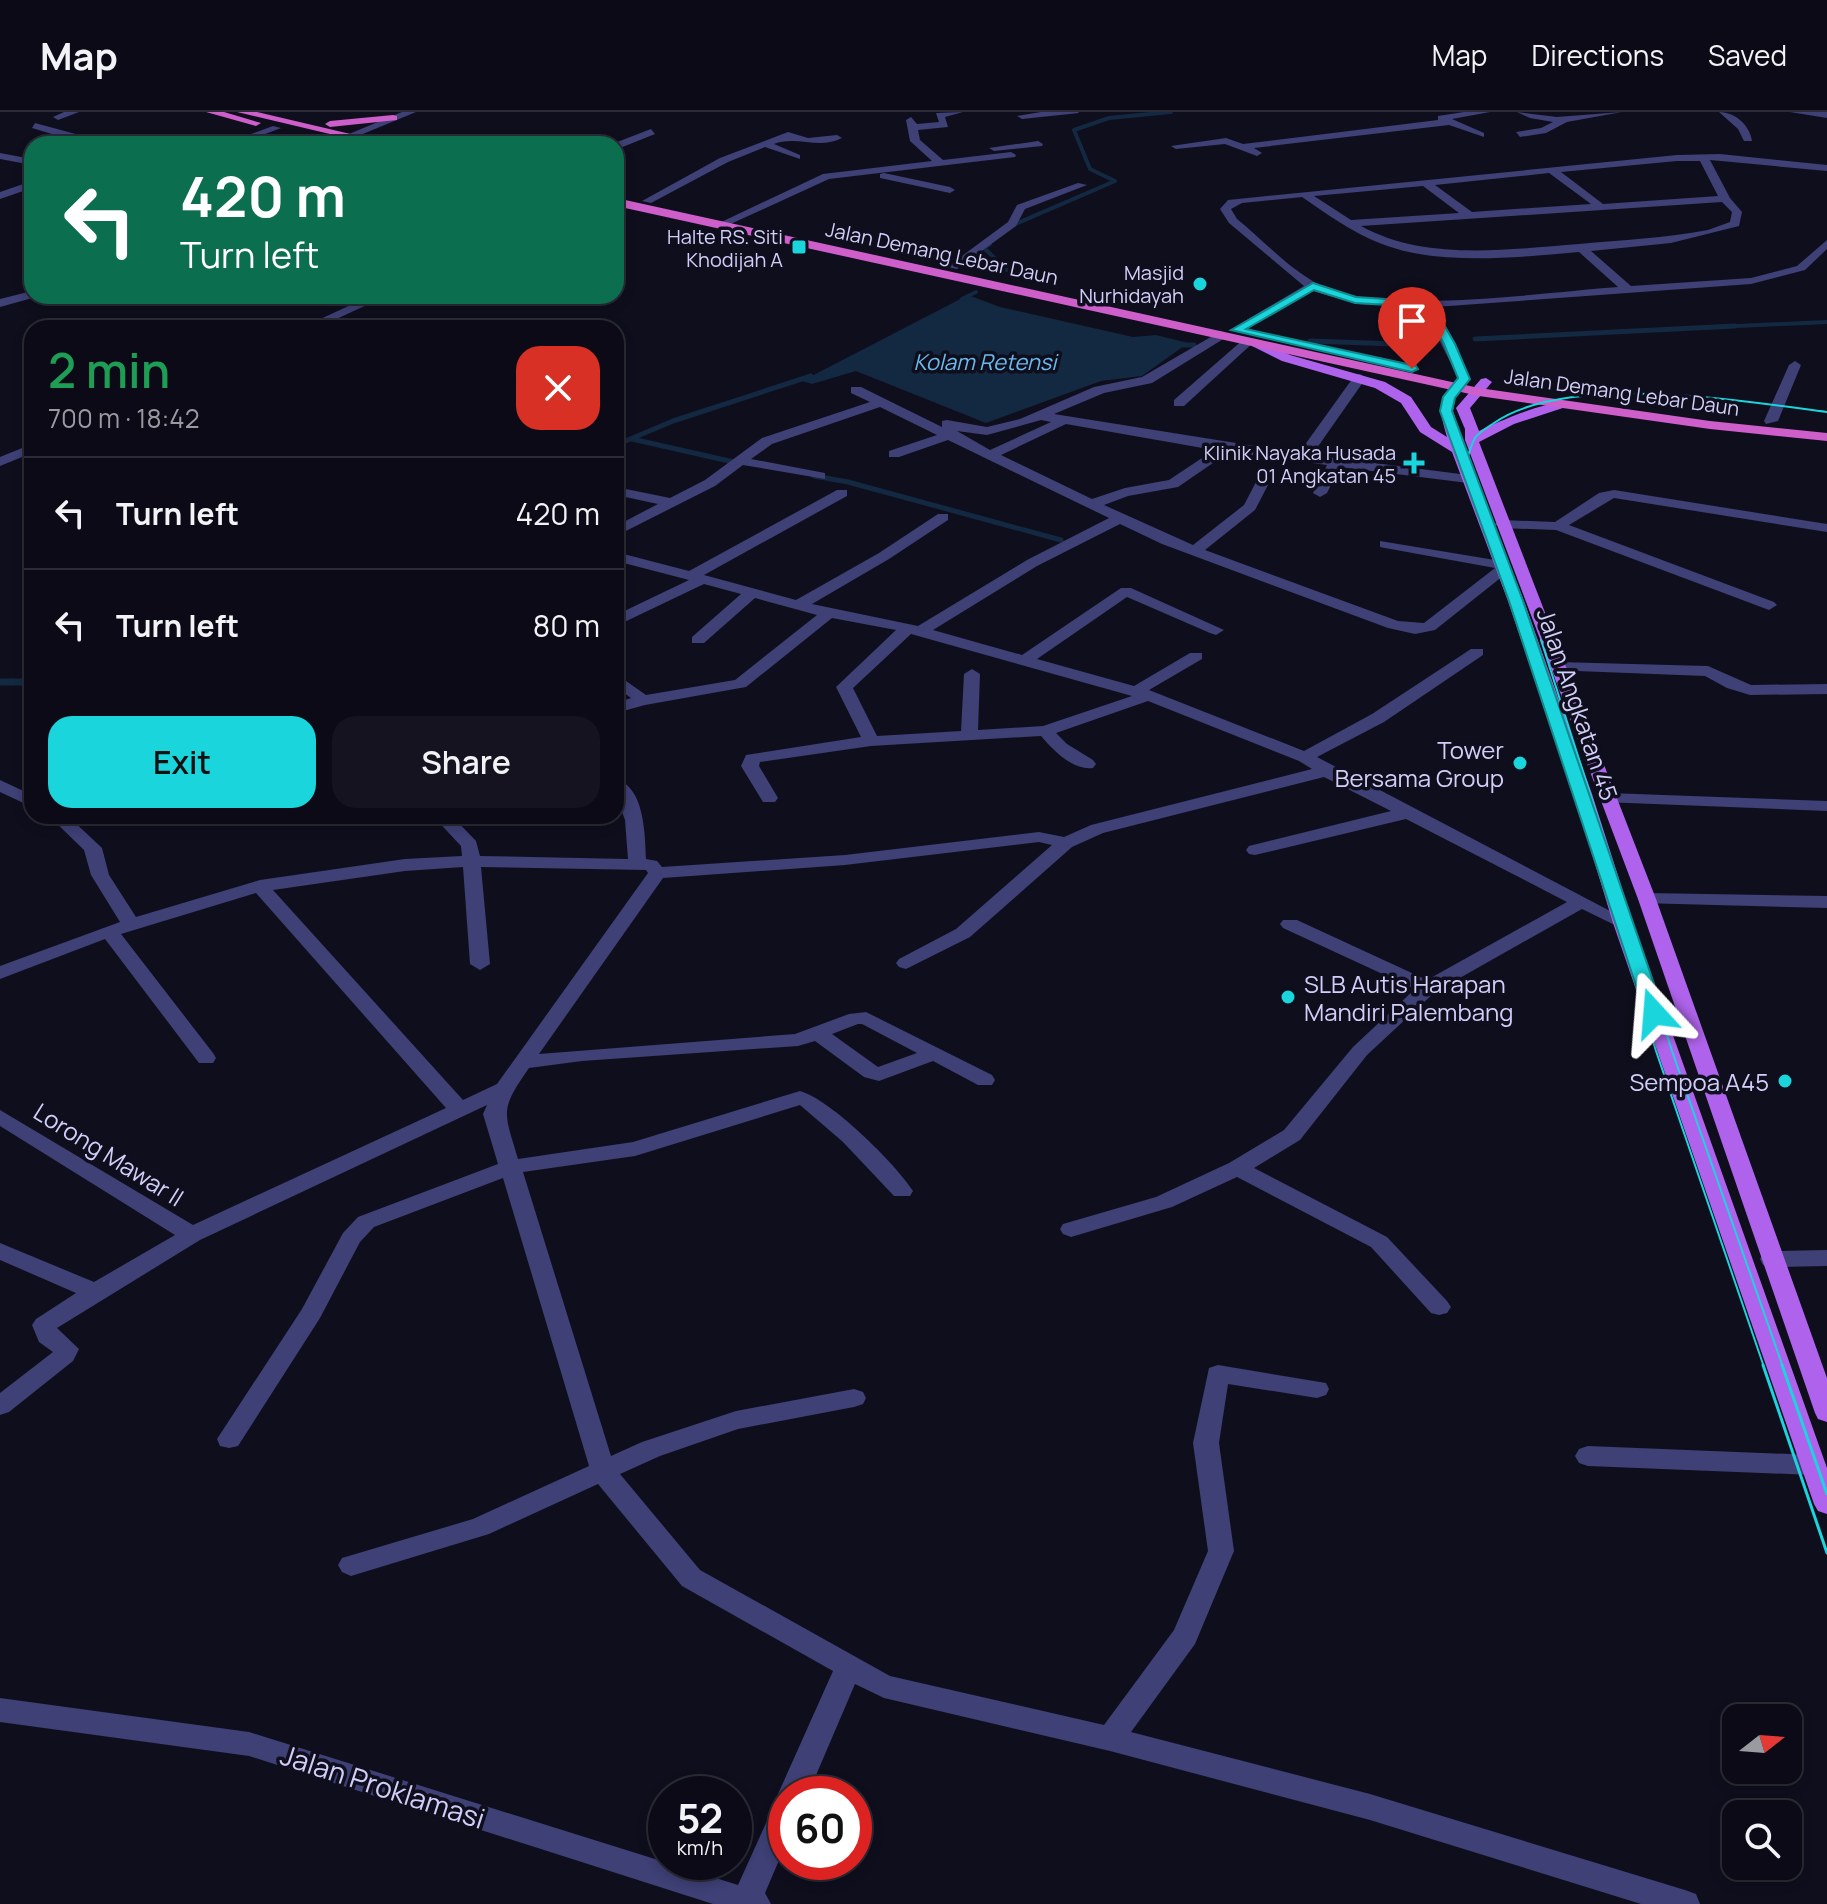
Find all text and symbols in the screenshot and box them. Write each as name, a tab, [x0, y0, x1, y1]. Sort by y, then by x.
text: Map	[40, 29, 118, 81]
text: Map	[1432, 36, 1487, 74]
text: Directions	[1531, 36, 1664, 74]
text: Saved	[1708, 36, 1787, 74]
text: 420 m	[180, 157, 346, 234]
icon: left	[48, 168, 152, 272]
street label: Jalan Demang Lebar Daun	[823, 215, 1061, 291]
place label: Halte RS. Siti Khodijah A	[667, 223, 783, 273]
text: Turn left	[180, 230, 319, 279]
marker: Halte RS. Siti Khodijah A	[790, 238, 808, 256]
place label: Masjid Nurhidayah	[1079, 259, 1184, 309]
marker: Masjid Nurhidayah	[1191, 275, 1209, 293]
pin	[1378, 287, 1446, 369]
icon: arrive	[1390, 299, 1434, 343]
text: 2 min	[48, 337, 170, 402]
button: close	[516, 346, 600, 430]
water label: Kolam Retensi	[914, 347, 1059, 377]
street label: Jalan Demang Lebar Daun	[1503, 362, 1741, 422]
text: 700 m · 18:42	[48, 400, 199, 436]
place label: Klinik Nayaka Husada 01 Angkatan 45	[1204, 439, 1396, 489]
marker: Klinik Nayaka Husada 01 Angkatan 45	[1403, 452, 1425, 474]
icon: left	[48, 491, 92, 535]
text: Turn left	[116, 493, 239, 534]
text: 420 m	[515, 493, 600, 534]
icon: left	[48, 603, 92, 647]
street label: Jalan Angkatan 45	[1530, 603, 1626, 805]
text: Turn left	[116, 605, 239, 646]
text: 80 m	[533, 605, 600, 646]
button: Exit	[48, 716, 316, 808]
button: Share	[332, 716, 600, 808]
place label: Tower Bersama Group	[1335, 733, 1504, 794]
marker: Tower Bersama Group	[1511, 754, 1529, 772]
place label: SLB Autis Harapan Mandiri Palembang	[1304, 967, 1513, 1028]
position arrow	[1612, 971, 1696, 1055]
marker: SLB Autis Harapan Mandiri Palembang	[1279, 988, 1297, 1006]
place label: Sempoa A45	[1630, 1065, 1769, 1098]
marker: Sempoa A45	[1776, 1072, 1794, 1090]
street label: Lorong Mawar II	[28, 1095, 190, 1213]
north arrow	[1722, 1704, 1802, 1784]
map controls	[1722, 1704, 1802, 1880]
street label: Jalan Proklamasi	[276, 1735, 490, 1837]
speed limit sign: 60	[768, 1776, 872, 1880]
text: 52	[677, 1790, 723, 1845]
button: search	[1722, 1800, 1802, 1880]
text: km/h	[677, 1834, 723, 1861]

